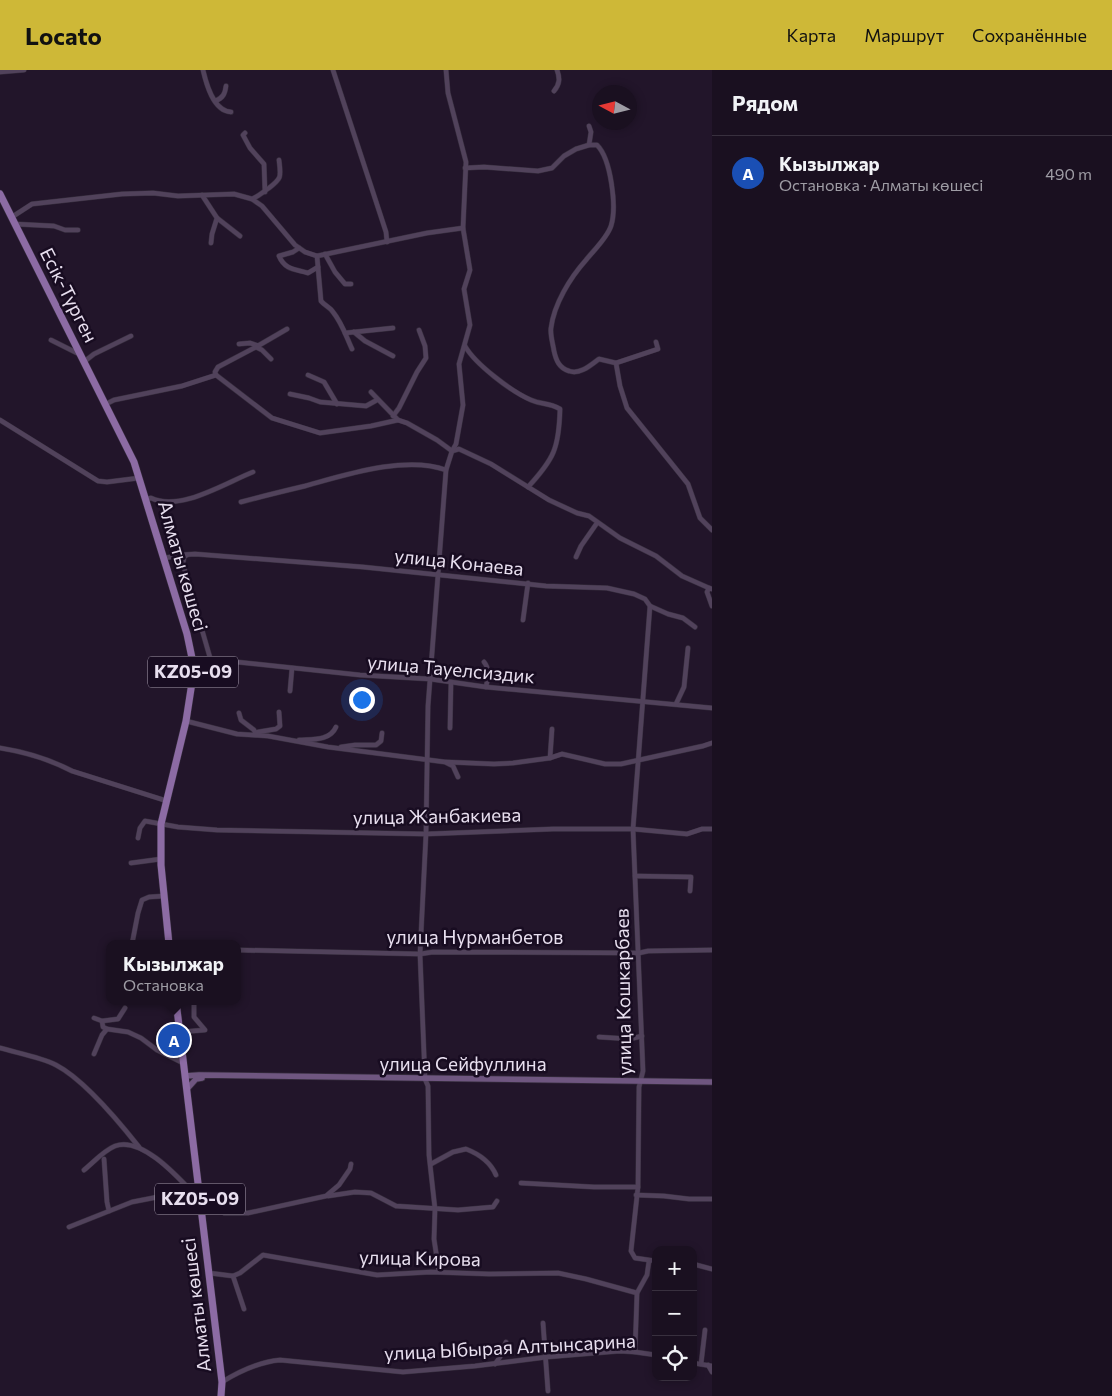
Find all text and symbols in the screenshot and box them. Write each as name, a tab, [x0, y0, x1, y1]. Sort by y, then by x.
text: Locato	[25, 21, 102, 50]
text: Карта	[787, 24, 836, 46]
text: Маршрут	[864, 24, 944, 46]
text: Сохранённые	[972, 24, 1087, 46]
north arrow	[592, 85, 637, 130]
text: Рядом	[732, 90, 798, 115]
text: Кызылжар	[779, 152, 880, 175]
text: A	[742, 164, 754, 183]
text: 490 m	[1045, 164, 1092, 183]
text: Остановка · Алматы көшесі	[779, 175, 983, 194]
street label: Есік-Түрген	[36, 244, 103, 346]
street label: Алматы көшесі	[154, 498, 213, 634]
street label: улица Конаева	[393, 543, 525, 580]
street label: улица Тауелсиздик	[366, 650, 536, 687]
road number: KZ05-09	[148, 656, 238, 688]
your location	[349, 687, 375, 713]
street label: улица Жанбакиева	[353, 803, 521, 828]
street label: улица Кошкарбаев	[610, 908, 635, 1076]
street label: улица Нурманбетов	[387, 925, 563, 948]
popup	[106, 940, 241, 1005]
text: Кызылжар	[123, 952, 224, 975]
text: Остановка	[123, 975, 204, 994]
pin: A	[158, 1021, 190, 1059]
street label: улица Сейфуллина	[379, 1052, 547, 1075]
road number: KZ05-09	[155, 1184, 245, 1214]
street label: Алматы көшесі	[176, 1237, 215, 1373]
street label: улица Кирова	[359, 1245, 481, 1270]
map controls	[652, 1246, 697, 1381]
button: +	[652, 1246, 697, 1291]
button: −	[652, 1291, 697, 1336]
street label: улица Ыбырая Алтынсарина	[384, 1328, 636, 1365]
button: locate	[652, 1336, 697, 1381]

